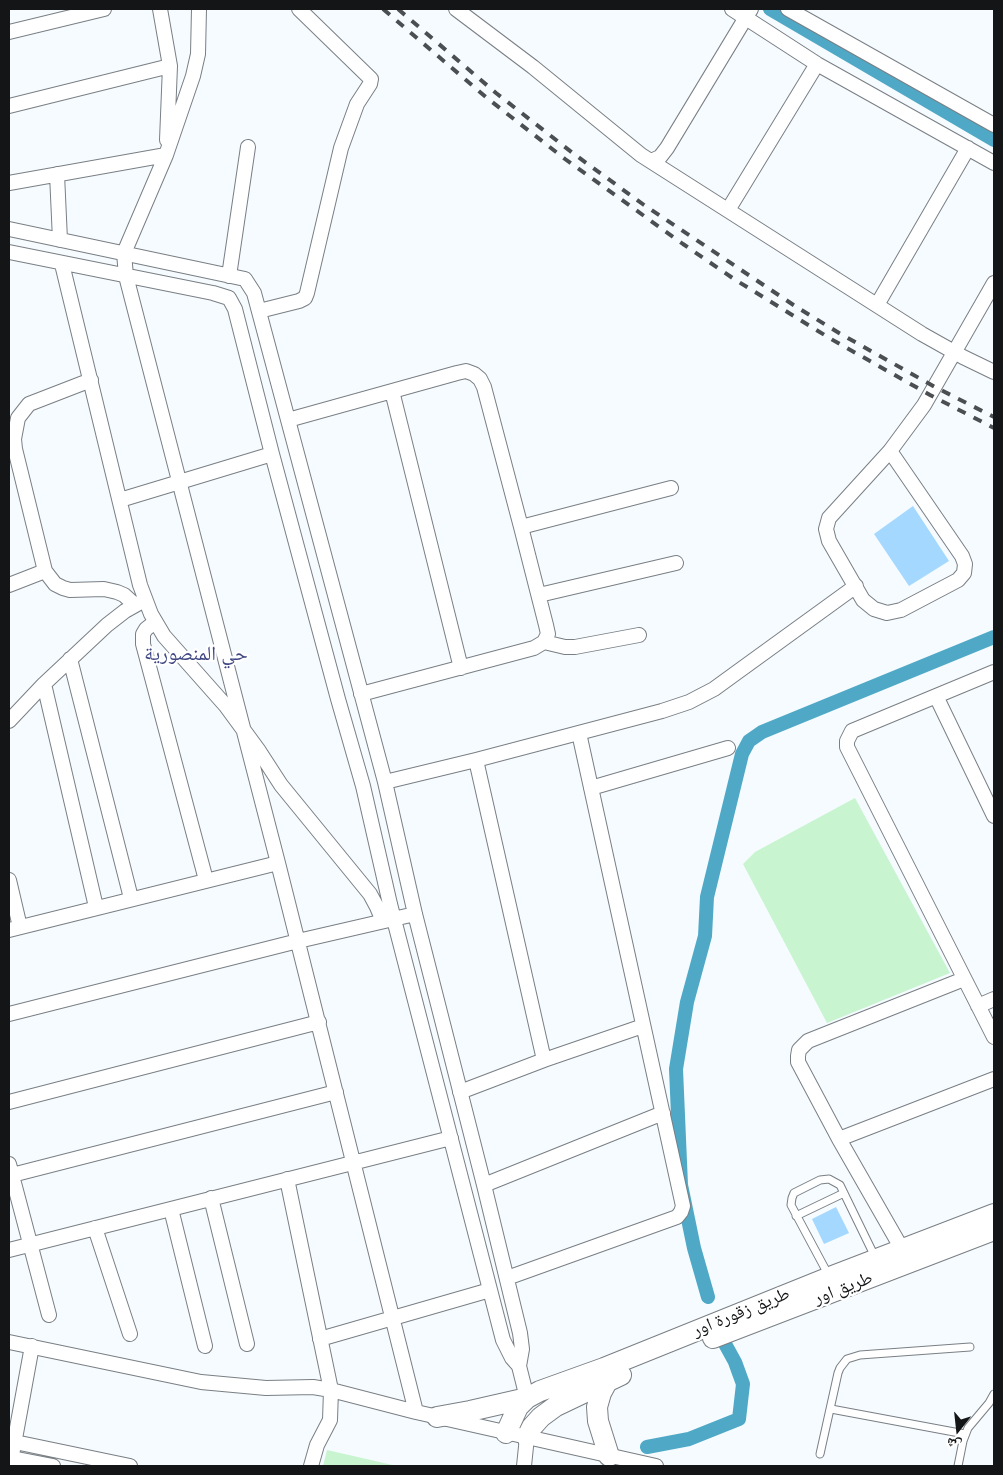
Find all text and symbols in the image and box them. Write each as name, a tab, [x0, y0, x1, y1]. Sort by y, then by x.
district label: حي المنصورية	[144, 642, 248, 666]
street label: طريق اور	[811, 1267, 875, 1309]
street label: طريق زقورة اور	[689, 1283, 793, 1341]
north arrow	[933, 1405, 983, 1455]
text: ش	[944, 1434, 963, 1455]

